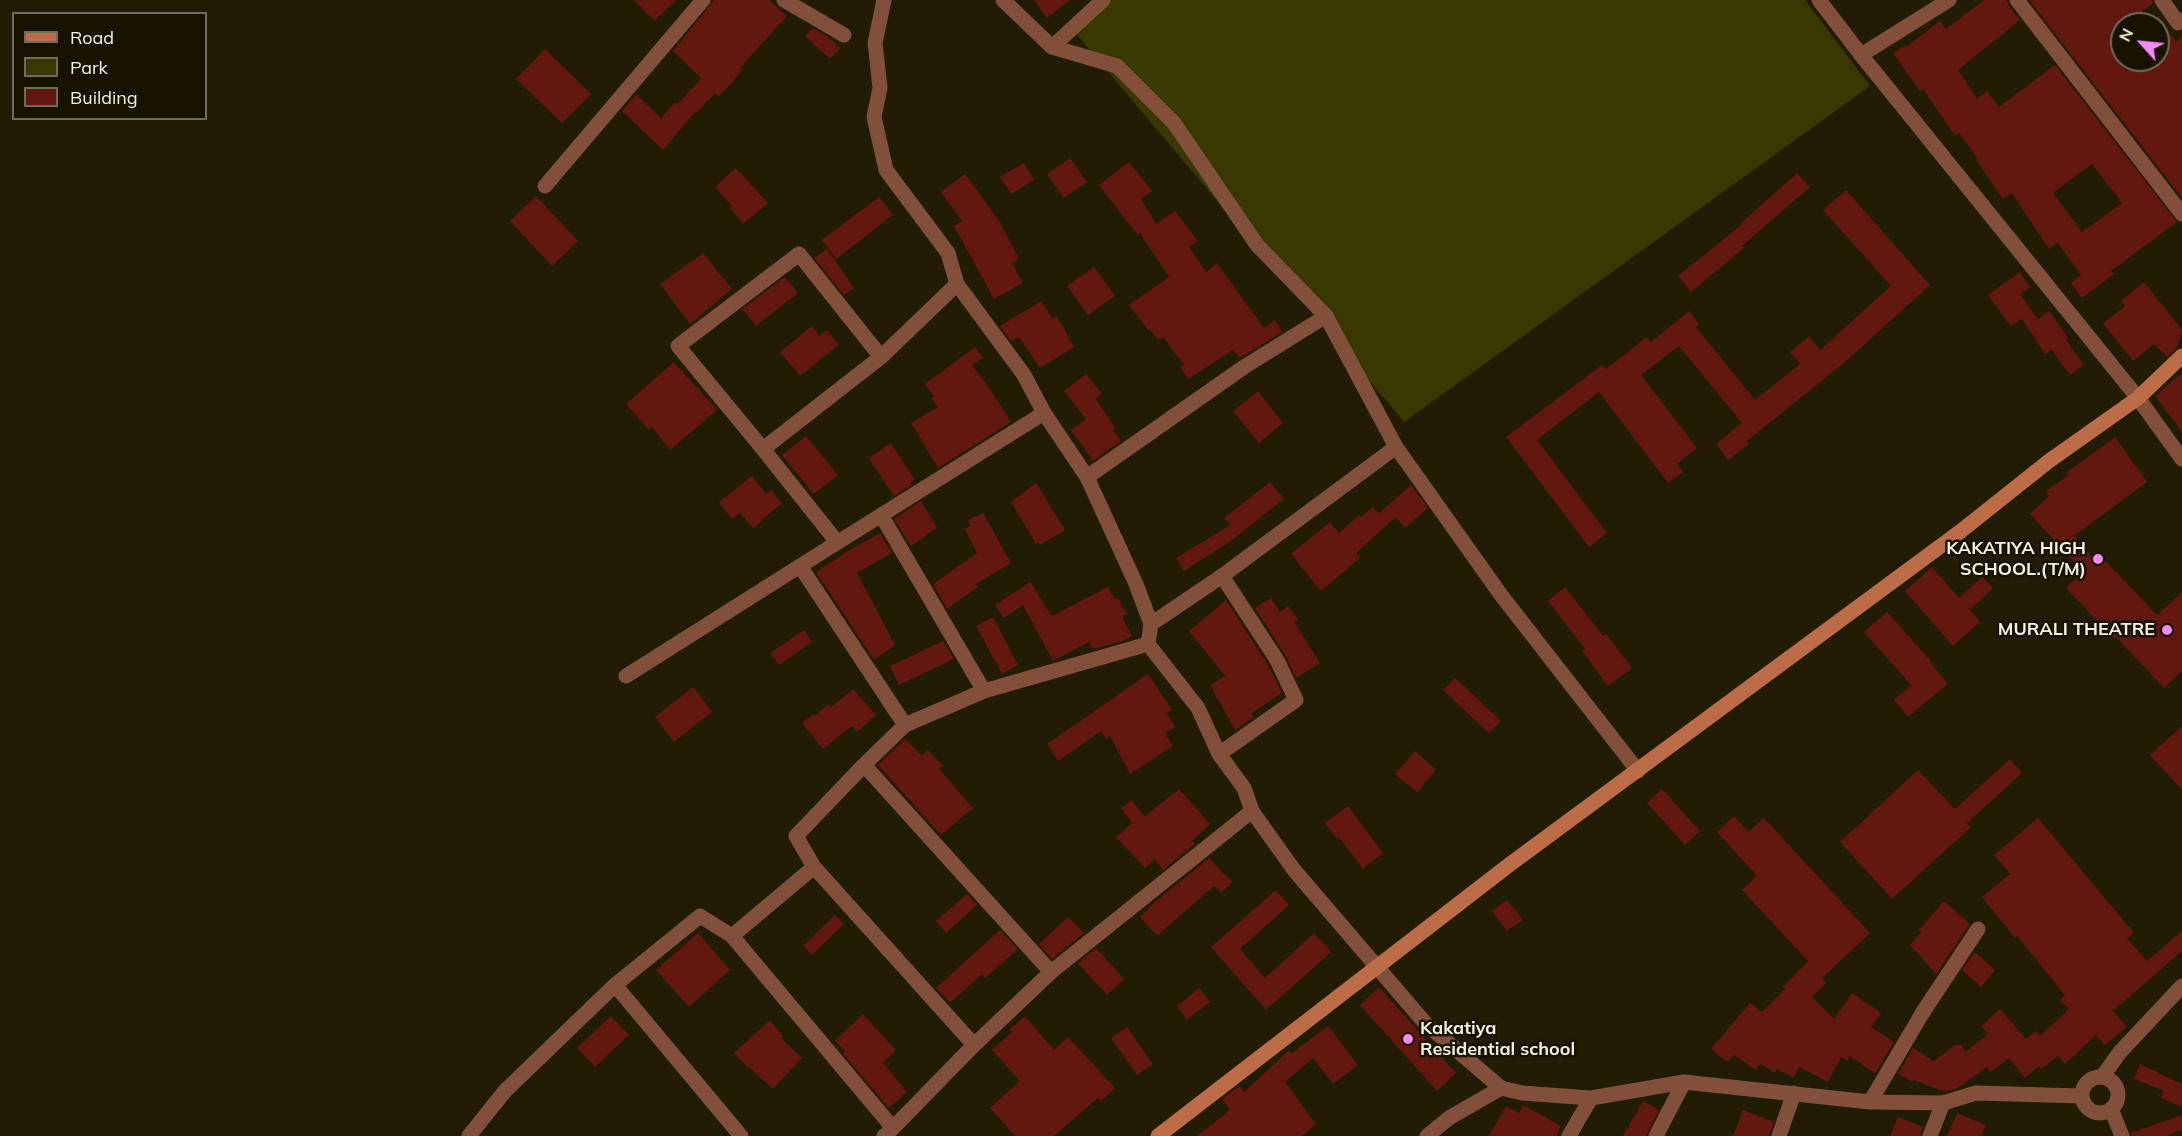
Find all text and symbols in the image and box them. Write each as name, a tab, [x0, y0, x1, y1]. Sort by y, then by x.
legend	[12, 12, 207, 120]
north arrow	[2110, 12, 2170, 72]
text: N	[2114, 25, 2137, 45]
text: Road	[70, 26, 114, 49]
text: Park	[70, 56, 108, 79]
text: Building	[70, 86, 138, 109]
place label: KAKATIYA HIGH SCHOOL.(T/M)	[1946, 538, 2086, 580]
marker: KAKATIYA HIGH SCHOOL.(T/M)	[2091, 552, 2105, 566]
place label: MURALI THEATRE	[1998, 619, 2155, 641]
marker: MURALI THEATRE	[2160, 623, 2174, 637]
place label: Kakatiya Residential school	[1420, 1018, 1575, 1060]
marker: Kakatiya Residential school	[1401, 1032, 1415, 1046]

